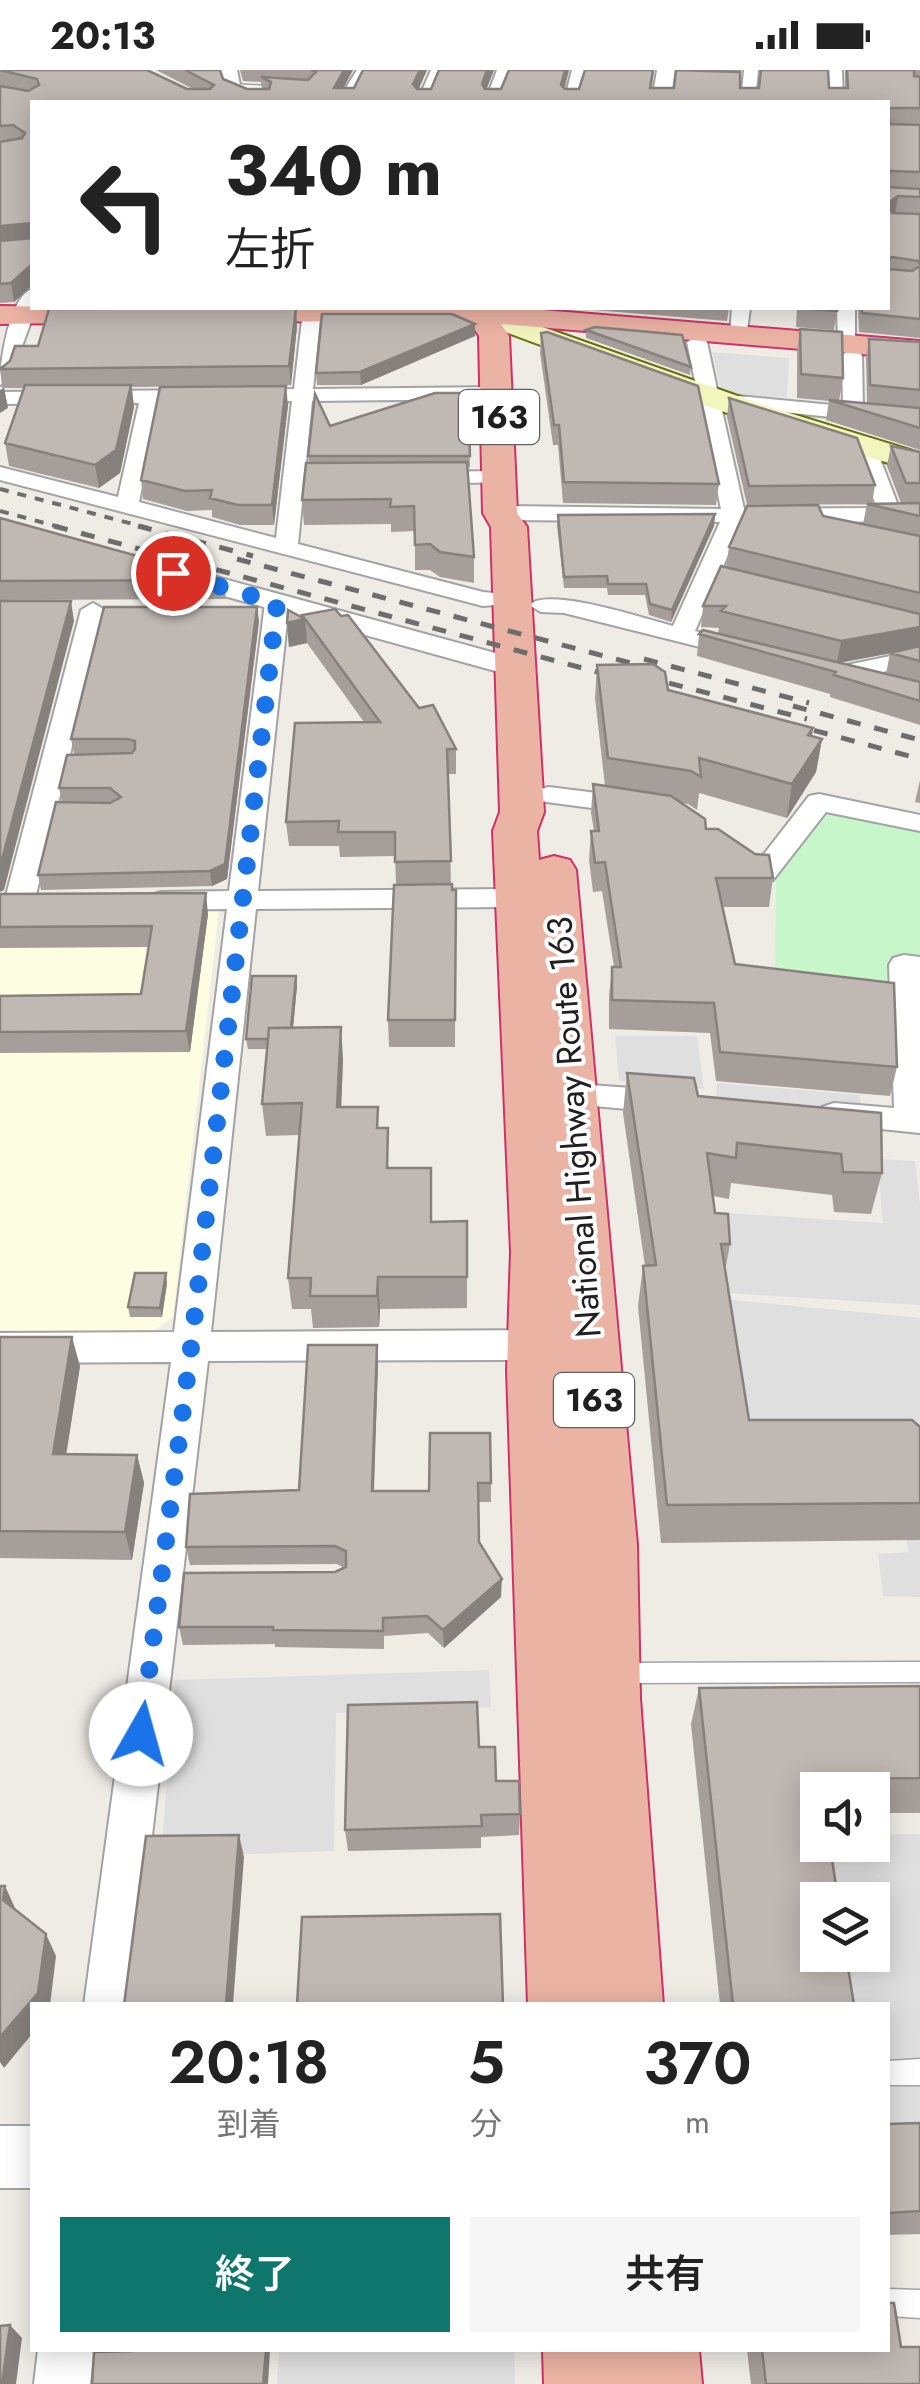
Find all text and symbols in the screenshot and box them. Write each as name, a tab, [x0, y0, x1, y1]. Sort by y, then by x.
text: 20:13	[50, 8, 155, 63]
text: 340 m	[225, 120, 442, 221]
icon: left	[60, 140, 190, 270]
text: 左折	[225, 217, 315, 282]
road number: 163	[459, 390, 539, 444]
pin	[131, 531, 216, 616]
icon: arrive	[146, 546, 201, 601]
street label: National Highway Route 163	[534, 915, 614, 1339]
road number: 163	[554, 1373, 634, 1427]
position arrow	[89, 1682, 193, 1786]
map controls	[800, 1772, 890, 1972]
button: sound	[800, 1772, 890, 1862]
button: layers	[800, 1882, 890, 1972]
text: 20:18	[168, 2019, 329, 2106]
text: 5	[468, 2019, 505, 2106]
text: 370	[643, 2020, 752, 2107]
text: m	[685, 2099, 710, 2145]
text: 到着	[217, 2101, 281, 2147]
text: 分	[470, 2101, 502, 2147]
button: 終了	[60, 2217, 450, 2332]
button: 共有	[470, 2217, 860, 2332]

